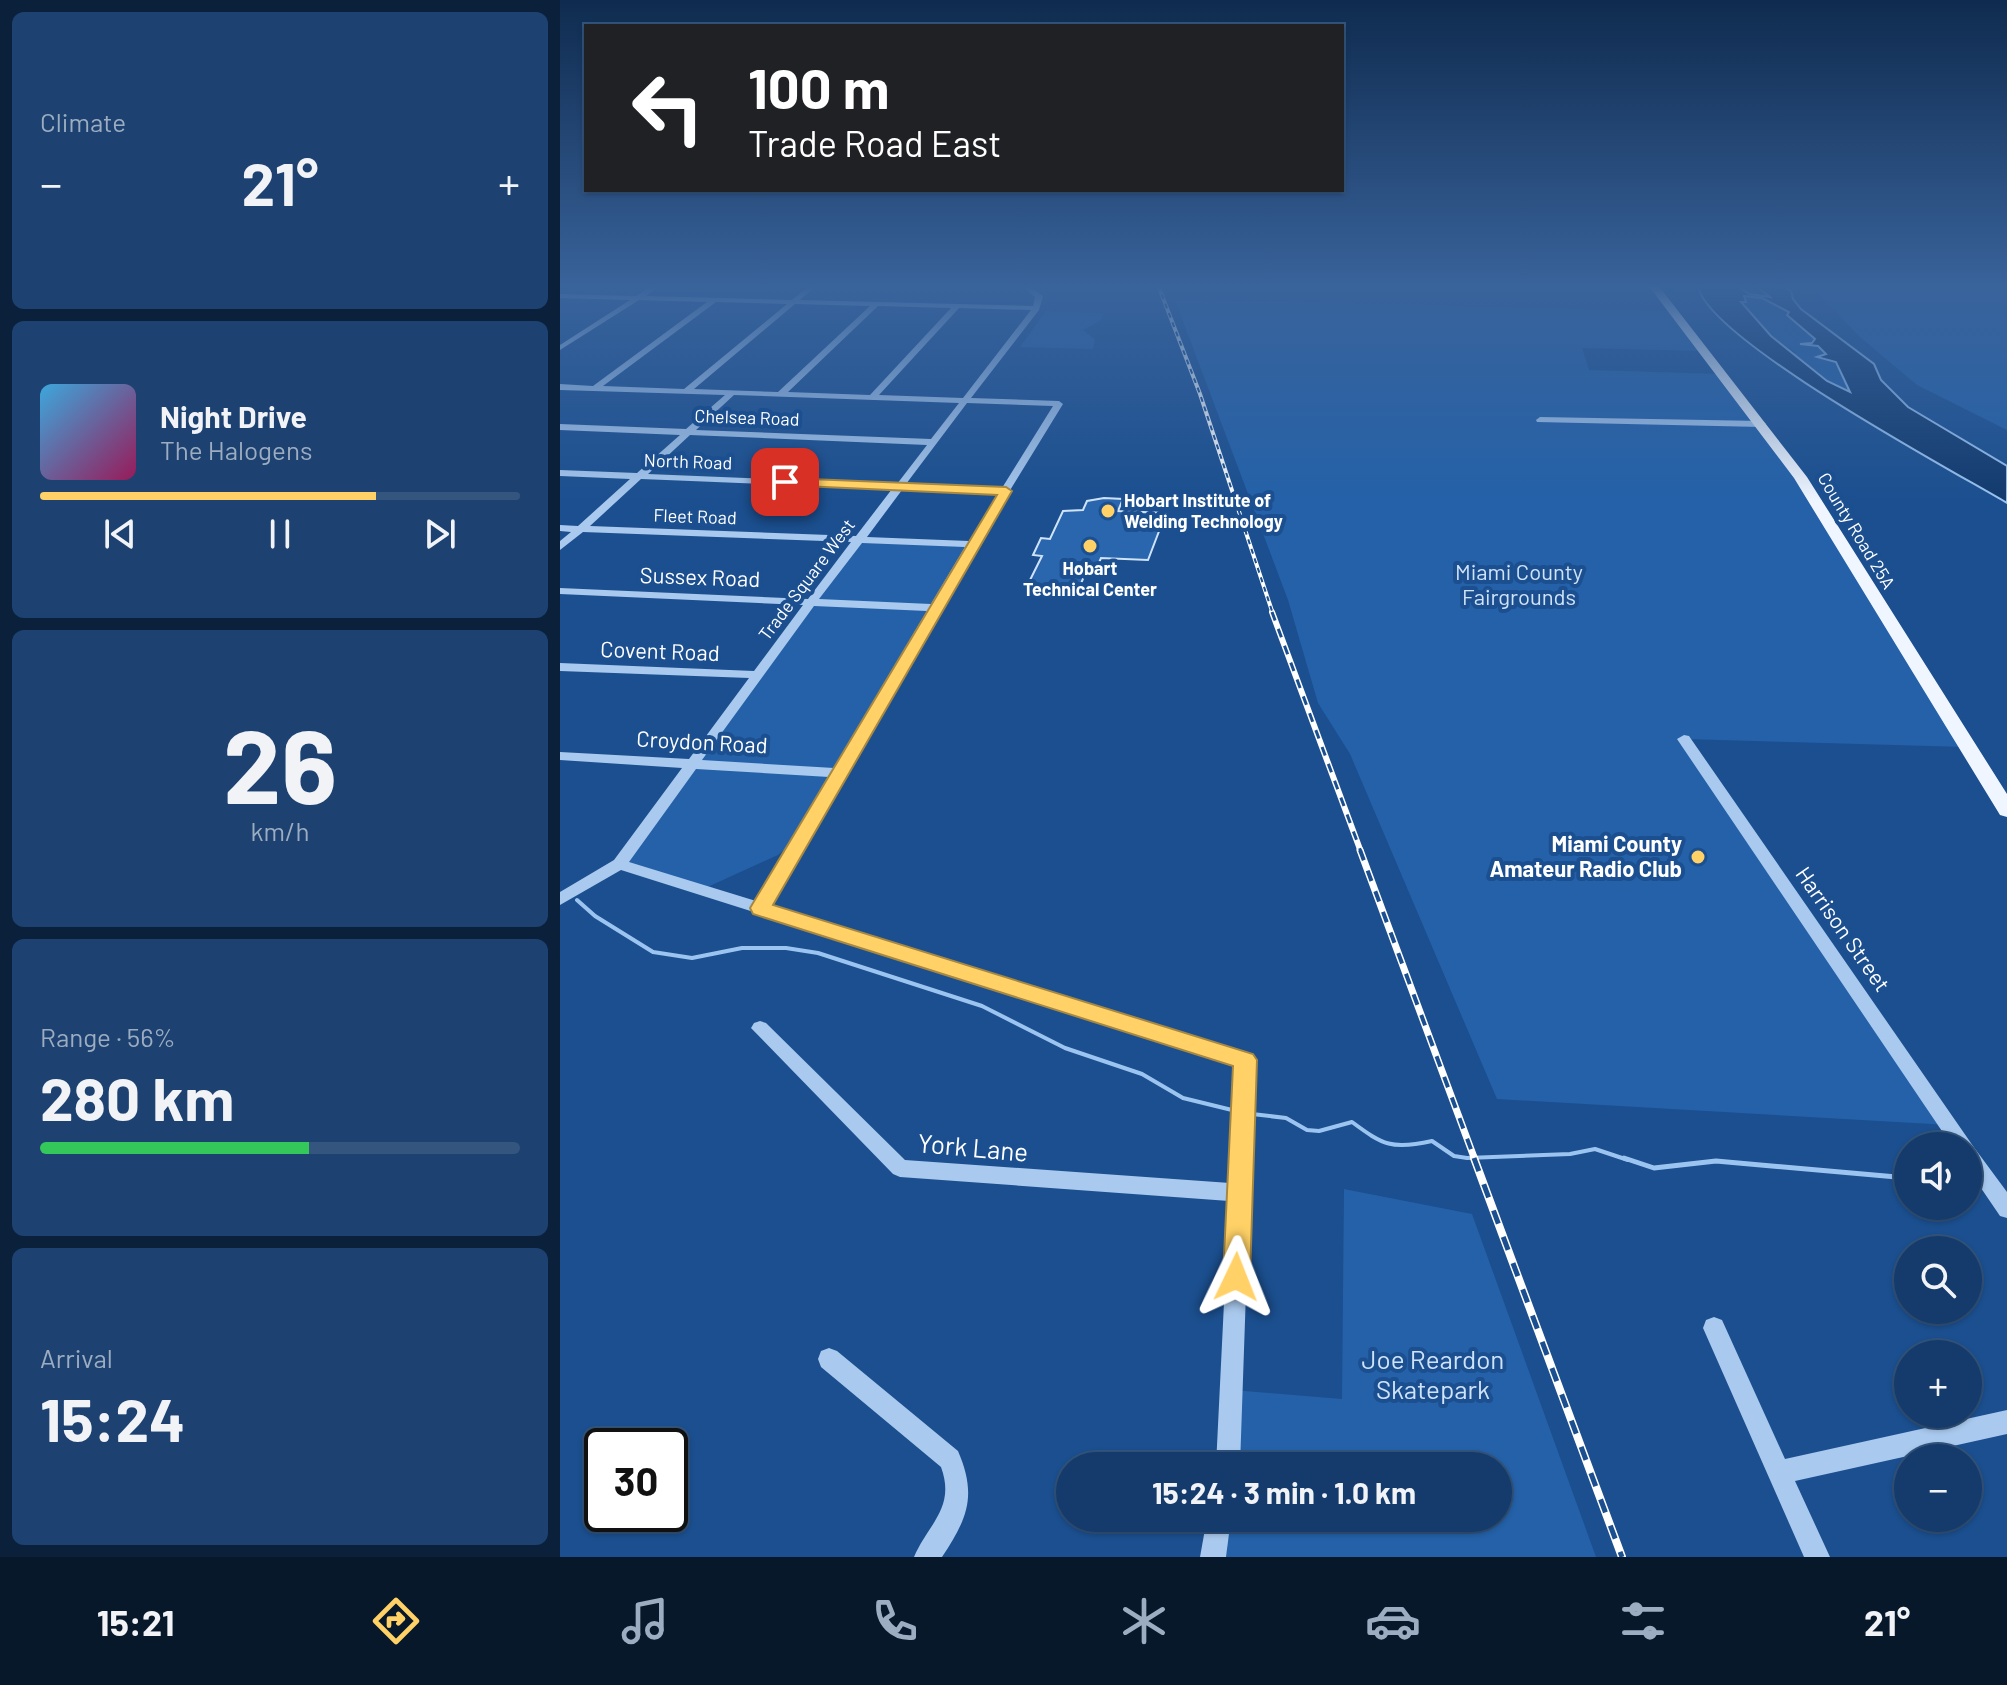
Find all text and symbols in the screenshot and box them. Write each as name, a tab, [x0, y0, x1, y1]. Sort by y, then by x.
text: 100 m	[748, 53, 890, 120]
icon: left	[616, 56, 720, 160]
text: Climate	[40, 106, 126, 137]
text: Trade Road East	[748, 121, 1001, 164]
text: 21°	[241, 146, 319, 218]
text: −	[40, 156, 62, 209]
text: +	[498, 156, 520, 209]
text: Night Drive	[160, 398, 307, 434]
street label: Chelsea Road	[694, 404, 800, 430]
text: The Halogens	[160, 434, 312, 465]
street label: North Road	[643, 448, 733, 474]
pin	[751, 448, 819, 516]
icon: arrive	[763, 460, 807, 504]
street label: County Road 25A	[1814, 468, 1900, 593]
place label: Hobart Institute of Welding Technology	[1124, 489, 1283, 532]
marker: Hobart Institute of Welding Technology	[1099, 502, 1117, 520]
street label: Fleet Road	[653, 504, 737, 528]
icon: previous	[98, 512, 142, 556]
icon: pause	[258, 512, 302, 556]
icon: next	[418, 512, 462, 556]
street label: Trade Square West	[753, 514, 859, 645]
marker: Hobart Technical Center	[1081, 537, 1099, 555]
place label: Hobart Technical Center	[1023, 557, 1157, 600]
park label: Miami County Fairgrounds	[1455, 558, 1583, 609]
street label: Sussex Road	[639, 561, 761, 591]
street label: Covent Road	[600, 635, 720, 665]
text: 26	[223, 700, 337, 825]
street label: Croydon Road	[636, 725, 768, 757]
text: km/h	[251, 815, 309, 846]
place label: Miami County Amateur Radio Club	[1489, 830, 1682, 881]
marker: Miami County Amateur Radio Club	[1689, 848, 1707, 866]
street label: Harrison Street	[1791, 861, 1896, 996]
text: Range · 56%	[40, 1021, 176, 1052]
text: 280 km	[40, 1061, 234, 1133]
street label: York Lane	[917, 1126, 1030, 1167]
map controls	[1894, 1132, 1982, 1532]
button: sound	[1894, 1132, 1982, 1220]
position arrow	[1194, 1235, 1278, 1319]
button: search	[1894, 1236, 1982, 1324]
button: +	[1894, 1340, 1982, 1428]
text: Arrival	[40, 1342, 113, 1373]
park label: Joe Reardon Skatepark	[1362, 1343, 1504, 1404]
text: 15:24	[40, 1382, 185, 1454]
speed limit sign: 30	[584, 1428, 688, 1532]
button: −	[1894, 1444, 1982, 1532]
text: 15:24 · 3 min · 1.0 km	[1152, 1474, 1416, 1510]
icon: directions	[368, 1593, 424, 1649]
icon: music	[617, 1593, 673, 1649]
icon: phone	[867, 1593, 923, 1649]
icon: climate	[1116, 1593, 1172, 1649]
icon: car	[1365, 1593, 1421, 1649]
icon: filters	[1615, 1593, 1671, 1649]
text: 15:21	[97, 1600, 175, 1643]
text: 21°	[1864, 1600, 1910, 1643]

